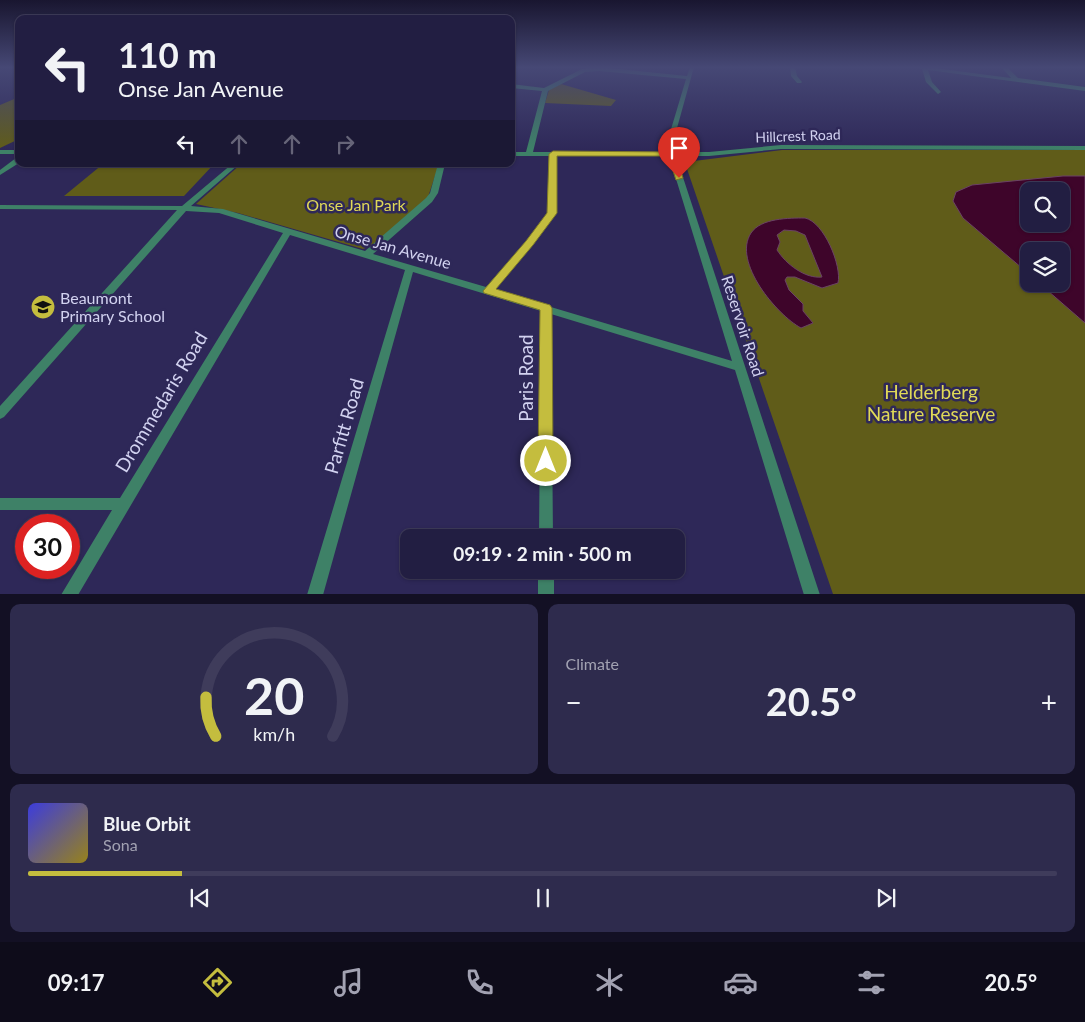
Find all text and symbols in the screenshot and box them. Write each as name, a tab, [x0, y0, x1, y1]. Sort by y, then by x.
text: 110 m	[118, 33, 217, 75]
icon: left	[35, 35, 100, 100]
text: Onse Jan Avenue	[118, 75, 284, 102]
street label: Hillcrest Road	[755, 126, 841, 145]
pin	[658, 127, 700, 178]
icon: left	[172, 130, 200, 158]
icon: ahead	[225, 130, 253, 158]
icon: ahead	[278, 130, 306, 158]
icon: right	[331, 130, 359, 158]
icon: arrive	[665, 134, 693, 162]
map controls	[1020, 182, 1070, 292]
button: search	[1020, 182, 1070, 232]
park label: Onse Jan Park	[306, 195, 406, 214]
street label: Onse Jan Avenue	[333, 221, 454, 272]
button: layers	[1020, 242, 1070, 292]
street label: Reservoir Road	[718, 273, 769, 379]
place label: Beaumont Primary School	[60, 288, 165, 325]
school or university icon: Beaumont Primary School	[30, 294, 56, 320]
street label: Drommedaris Road	[110, 327, 212, 476]
street label: Paris Road	[514, 334, 537, 422]
street label: Parfitt Road	[319, 375, 368, 476]
park label: Helderberg Nature Reserve	[867, 380, 995, 425]
position arrow	[519, 434, 571, 486]
speed limit sign: 30	[15, 514, 80, 579]
text: 09:19 · 2 min · 500 m	[453, 542, 632, 565]
text: Climate	[566, 654, 619, 673]
text: 20	[244, 664, 304, 726]
text: 20.5°	[766, 678, 857, 724]
text: −	[566, 685, 582, 719]
text: +	[1041, 685, 1057, 719]
text: km/h	[253, 723, 295, 745]
text: Blue Orbit	[103, 812, 191, 835]
text: Sona	[103, 835, 138, 854]
icon: previous	[186, 884, 214, 912]
icon: pause	[529, 884, 557, 912]
icon: next	[872, 884, 900, 912]
icon: directions	[200, 965, 235, 1000]
icon: music	[331, 965, 366, 1000]
icon: phone	[462, 965, 497, 1000]
icon: climate	[592, 965, 627, 1000]
icon: car	[723, 965, 758, 1000]
icon: filters	[854, 965, 889, 1000]
text: 09:17	[48, 969, 105, 996]
text: 20.5°	[984, 969, 1037, 996]

